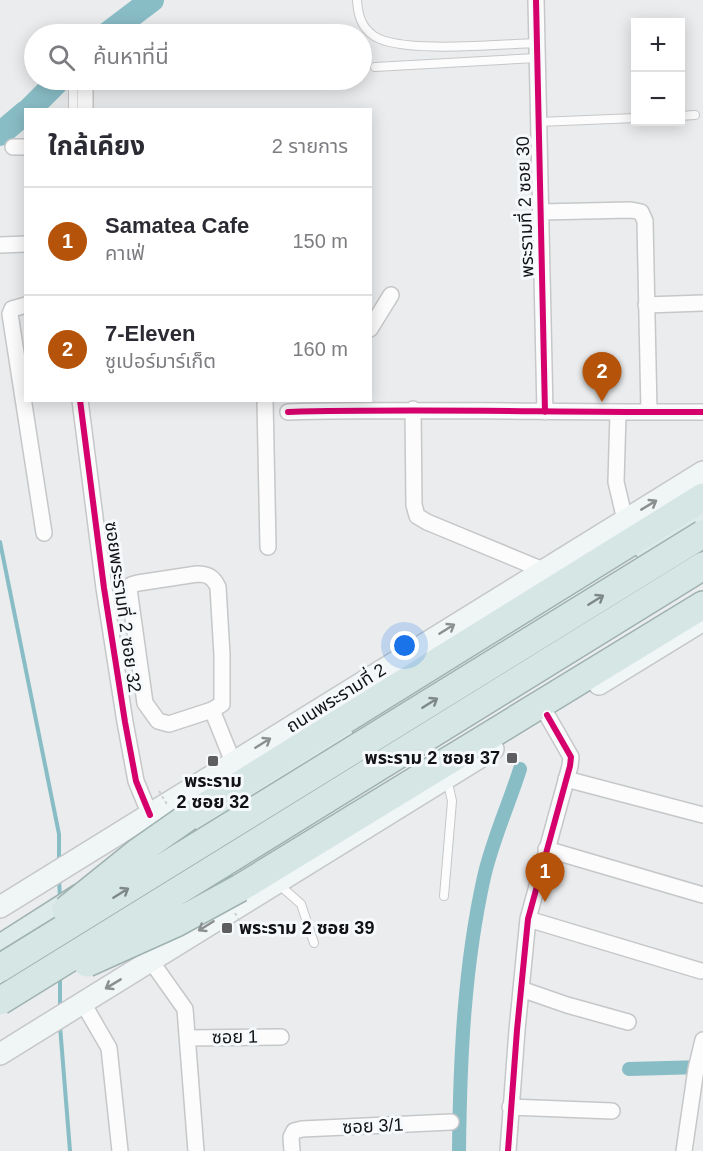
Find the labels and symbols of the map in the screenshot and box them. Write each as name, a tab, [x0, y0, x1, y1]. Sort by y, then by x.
street label: พระรามที่ 2 ซอย 30	[510, 136, 537, 278]
pin: 2	[582, 352, 622, 402]
one-way arrow	[640, 499, 657, 511]
street label: ซอยพระรามที่ 2 ซอย 32	[101, 520, 148, 694]
one-way arrow	[587, 594, 604, 606]
one-way arrow	[438, 623, 455, 635]
your location	[390, 631, 419, 660]
street label: ถนนพระรามที่ 2	[281, 657, 389, 737]
one-way arrow	[421, 696, 438, 708]
one-way arrow	[254, 737, 271, 749]
place label: พระราม 2 ซอย 37	[365, 748, 500, 768]
marker: พระราม 2 ซอย 37	[505, 751, 519, 765]
marker: พระราม 2 ซอย 32	[206, 754, 220, 768]
place label: พระราม 2 ซอย 32	[177, 771, 249, 812]
pin: 1	[526, 852, 564, 902]
one-way arrow	[112, 887, 129, 899]
place label: พระราม 2 ซอย 39	[239, 918, 374, 938]
one-way arrow	[198, 921, 215, 933]
marker: พระราม 2 ซอย 39	[220, 921, 234, 935]
one-way arrow	[105, 978, 122, 990]
street label: ซอย 1	[212, 1027, 258, 1047]
street label: ซอย 3/1	[342, 1114, 404, 1138]

